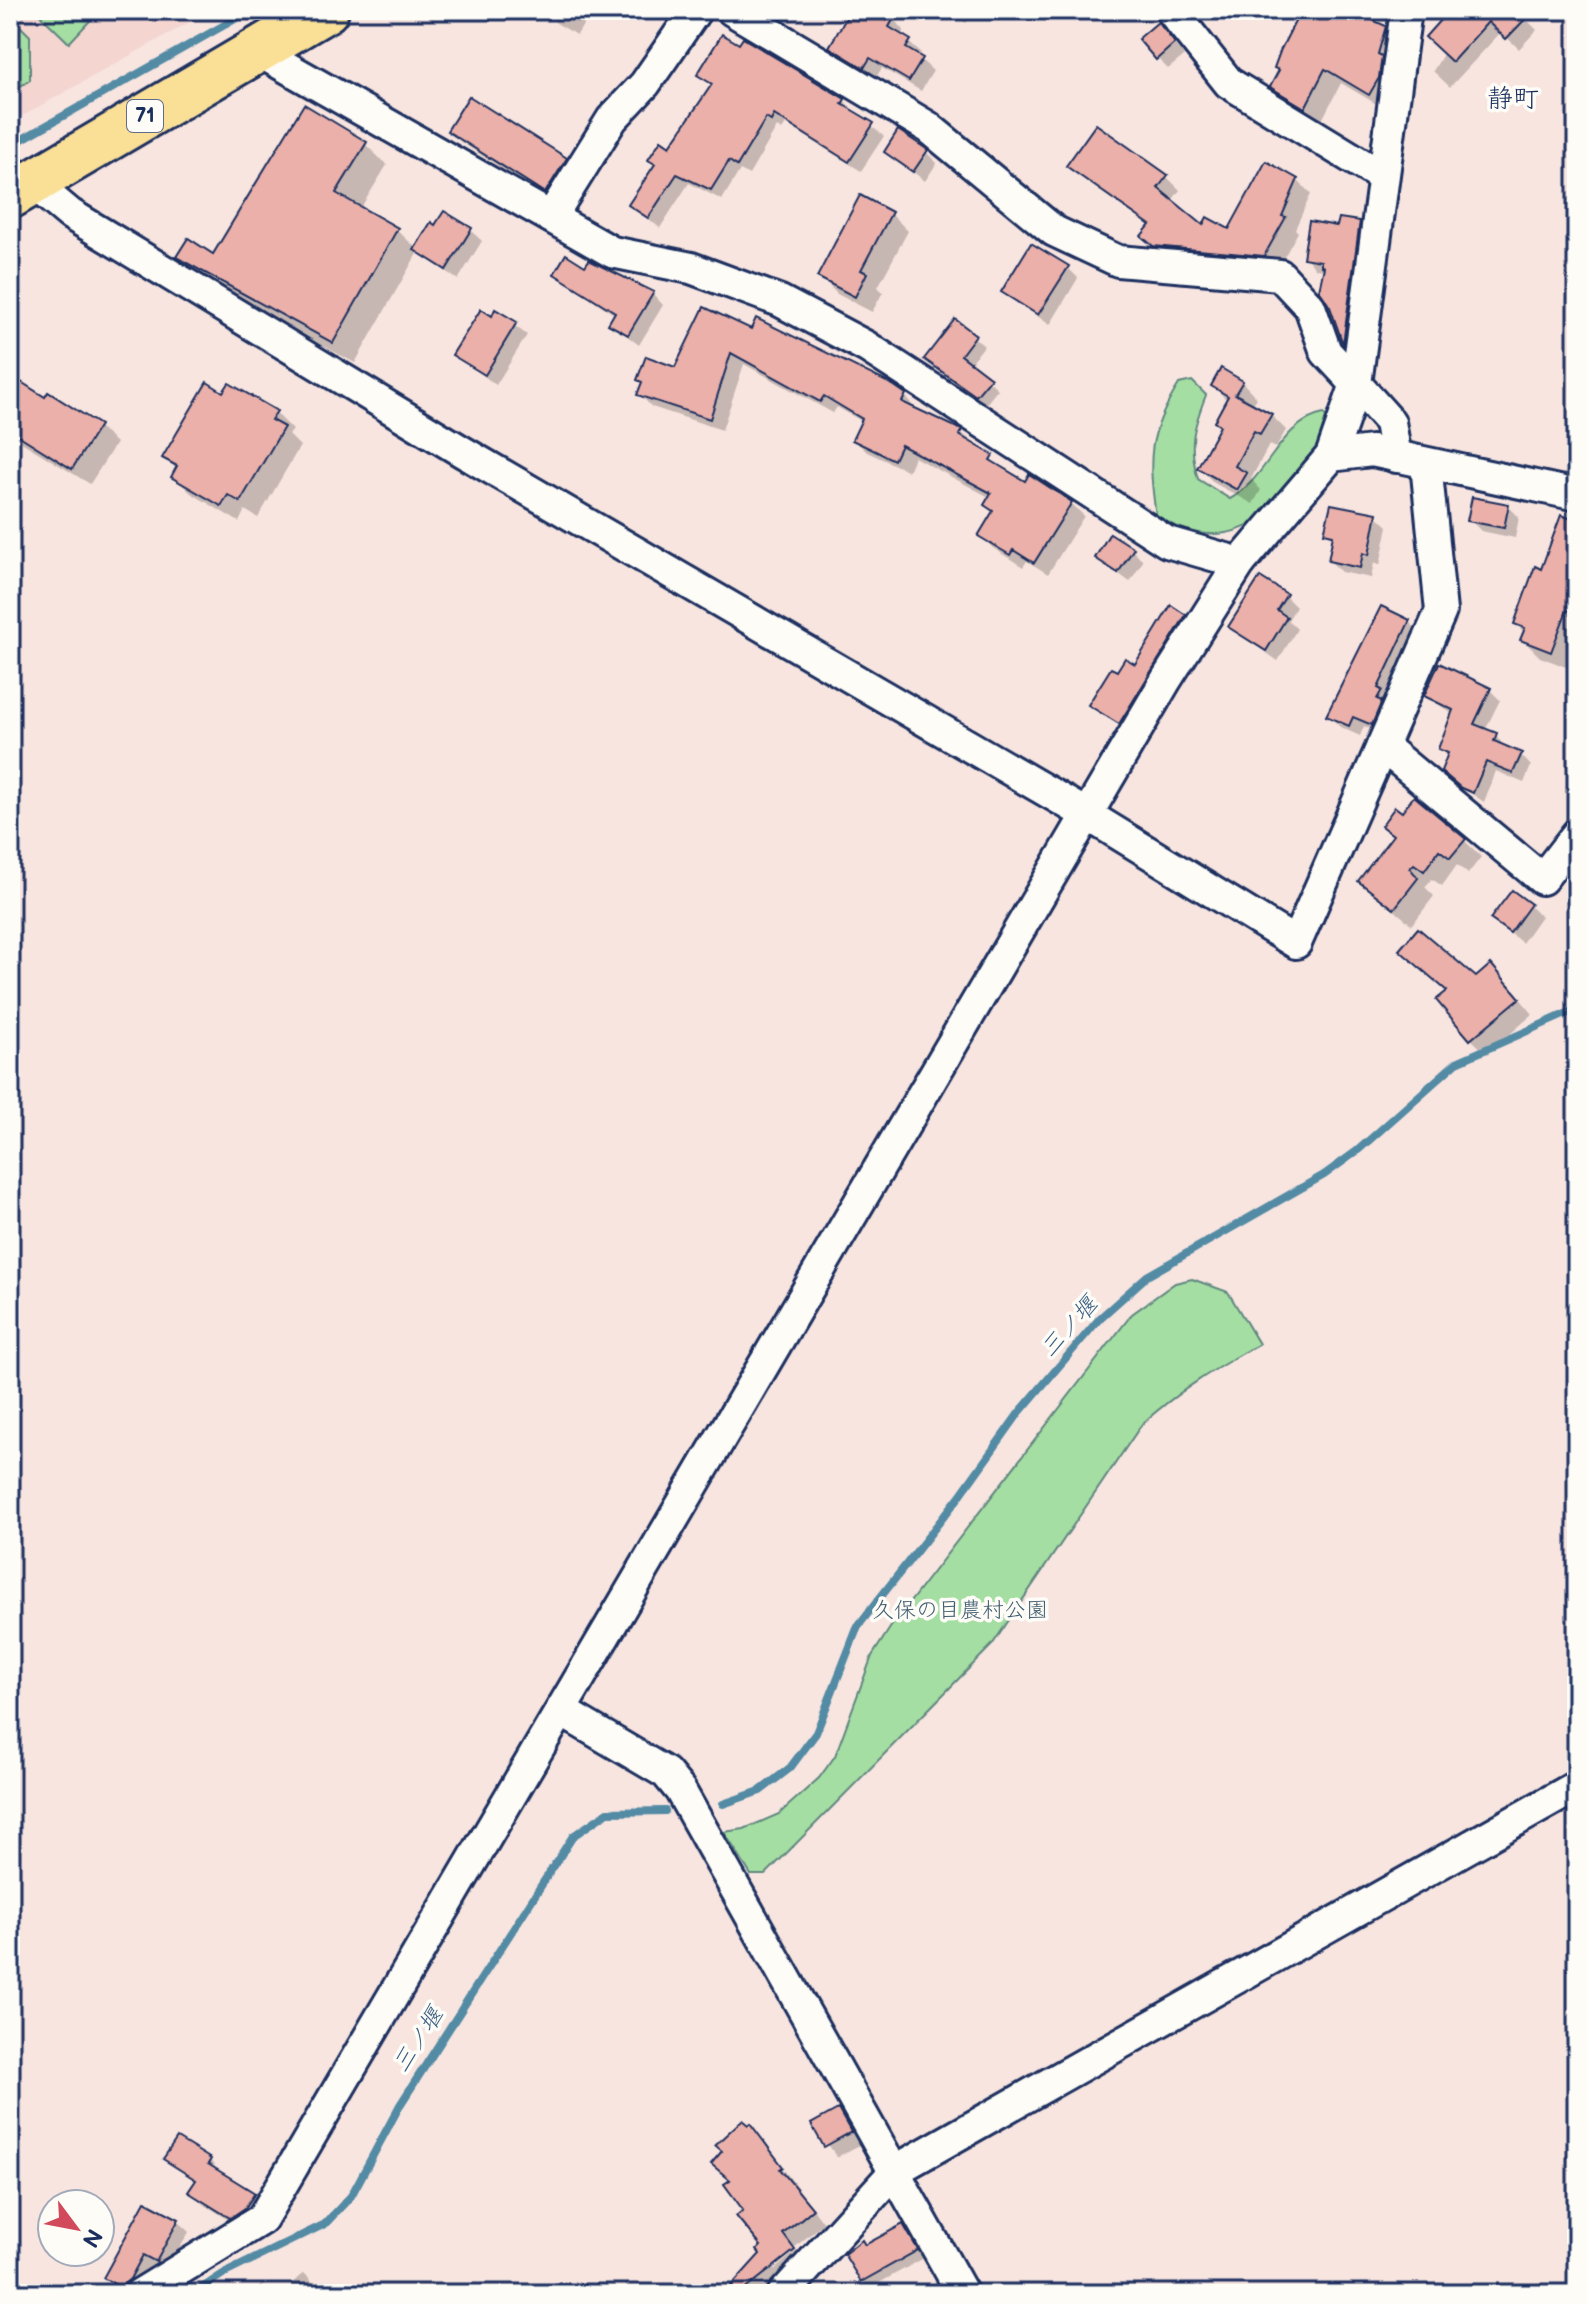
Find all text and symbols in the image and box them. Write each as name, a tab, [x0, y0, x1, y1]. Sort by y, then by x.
district label: 静町	[1487, 84, 1539, 115]
road number: 71	[127, 100, 163, 132]
water label: 三ノ堰	[1034, 1288, 1106, 1363]
park label: 久保の目農村公園	[872, 1597, 1048, 1624]
water label: 三ノ堰	[386, 1999, 451, 2078]
north arrow	[36, 2188, 116, 2268]
text: N	[76, 2224, 108, 2252]

